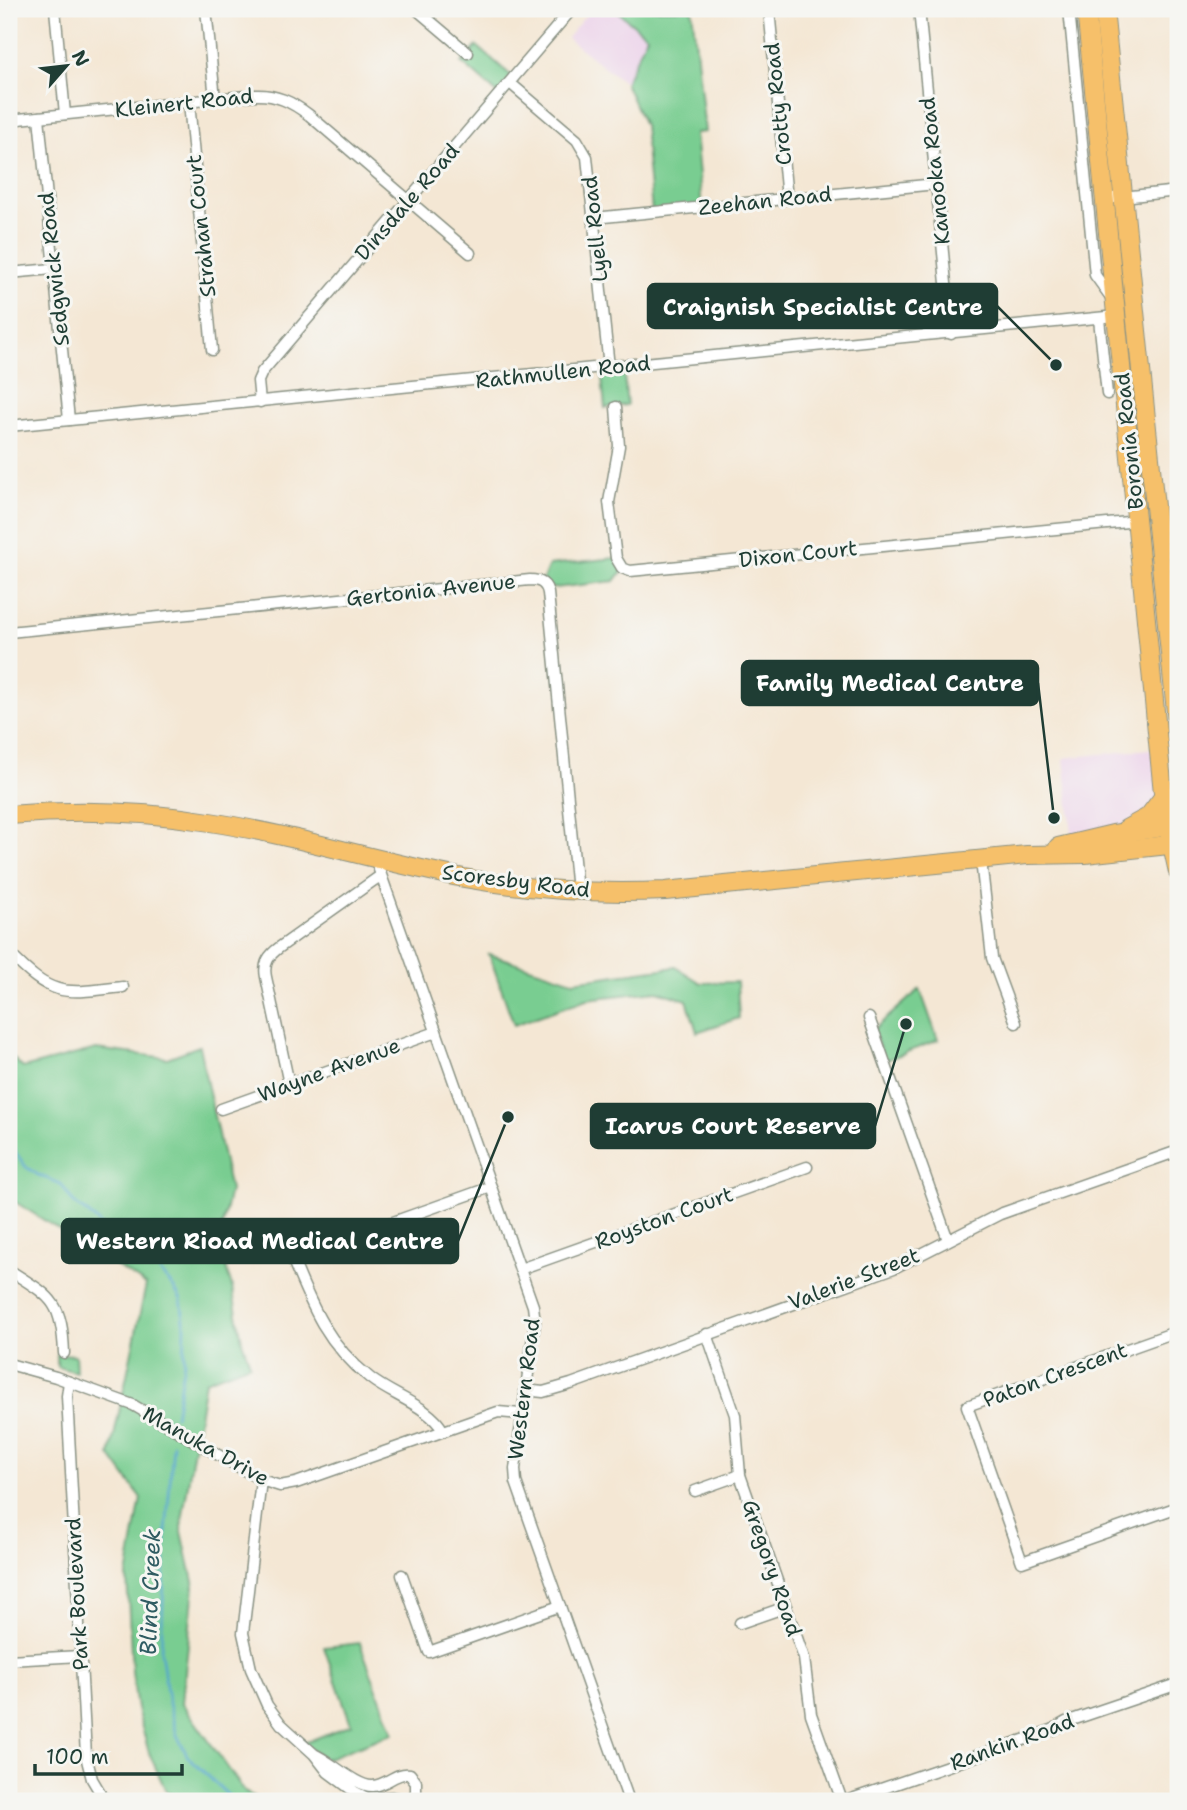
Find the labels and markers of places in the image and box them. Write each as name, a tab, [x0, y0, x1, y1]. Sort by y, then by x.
callout: Craignish Specialist Centre	[648, 284, 997, 328]
callout: Family Medical Centre	[742, 661, 1038, 705]
callout: Icarus Court Reserve	[591, 1104, 875, 1148]
callout: Western Rioad Medical Centre	[62, 1219, 458, 1263]

